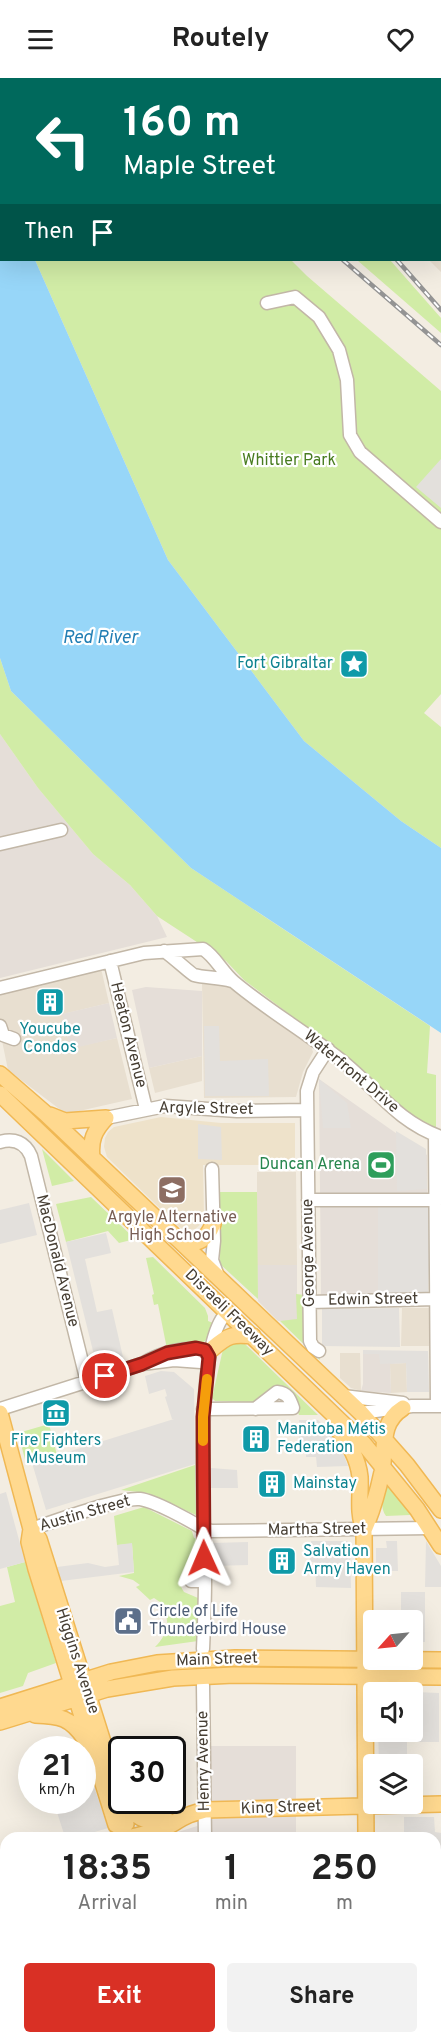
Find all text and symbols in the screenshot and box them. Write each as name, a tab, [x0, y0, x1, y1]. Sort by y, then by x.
text: Routely	[172, 22, 269, 56]
icon: menu	[24, 23, 57, 56]
icon: heart	[384, 23, 417, 56]
text: 160 m	[123, 98, 241, 151]
icon: left	[24, 102, 102, 180]
text: Maple Street	[123, 150, 276, 184]
icon: arrive	[86, 216, 119, 249]
text: Then	[24, 219, 74, 246]
park label: Whittier Park	[242, 451, 336, 471]
water label: Red River	[62, 627, 140, 650]
place icon: Fort Gibraltar	[338, 648, 370, 680]
place label: Fort Gibraltar	[237, 654, 333, 674]
street label: Heaton Avenue	[105, 980, 151, 1090]
building icon: Youcube Condos	[34, 986, 66, 1018]
place label: Youcube Condos	[19, 1020, 81, 1058]
street label: Waterfront Drive	[299, 1026, 403, 1118]
street label: Argyle Street	[158, 1098, 254, 1120]
sports icon: Duncan Arena	[365, 1149, 397, 1181]
place label: Duncan Arena	[259, 1155, 360, 1175]
school or university icon: Argyle Alternative High School	[156, 1174, 188, 1206]
street label: MacDonald Avenue	[31, 1193, 83, 1329]
street label: George Avenue	[298, 1198, 320, 1308]
place label: Argyle Alternative High School	[107, 1208, 237, 1246]
street label: Disraeli Freeway	[180, 1265, 278, 1361]
street label: Edwin Street	[328, 1289, 418, 1311]
pin	[79, 1350, 130, 1401]
icon: arrive	[88, 1359, 121, 1392]
museum icon: Fire Fighters Museum	[40, 1397, 72, 1429]
place label: Manitoba Métis Federation	[277, 1420, 386, 1458]
building icon: Manitoba Métis Federation	[240, 1423, 272, 1455]
place label: Fire Fighters Museum	[11, 1431, 101, 1469]
building icon: Mainstay	[256, 1468, 288, 1500]
place label: Mainstay	[293, 1474, 357, 1494]
street label: Austin Street	[37, 1491, 133, 1537]
street label: Martha Street	[268, 1519, 366, 1541]
position arrow	[172, 1526, 236, 1590]
place label: Salvation Army Haven	[303, 1542, 391, 1580]
building icon: Salvation Army Haven	[266, 1545, 298, 1577]
place label: Circle of Life Thunderbird House	[149, 1602, 286, 1640]
street label: Higgins Avenue	[50, 1605, 104, 1717]
public building icon: Circle of Life Thunderbird House	[112, 1605, 144, 1637]
north arrow	[363, 1610, 423, 1670]
map controls	[363, 1610, 423, 1814]
street label: Main Street	[176, 1649, 258, 1671]
button: sound	[363, 1682, 423, 1742]
street label: Henry Avenue	[193, 1711, 215, 1811]
speed limit sign: 30	[108, 1736, 186, 1814]
text: 21	[42, 1749, 72, 1786]
button: layers	[363, 1754, 423, 1814]
text: km/h	[39, 1781, 75, 1800]
street label: King Street	[240, 1797, 322, 1819]
text: 18:35	[63, 1847, 152, 1893]
text: 1	[224, 1847, 239, 1893]
text: 250	[311, 1847, 378, 1893]
text: Arrival	[78, 1891, 137, 1917]
text: min	[215, 1891, 248, 1917]
text: m	[336, 1891, 353, 1917]
button: Exit	[24, 1963, 215, 2032]
button: Share	[227, 1963, 417, 2032]

